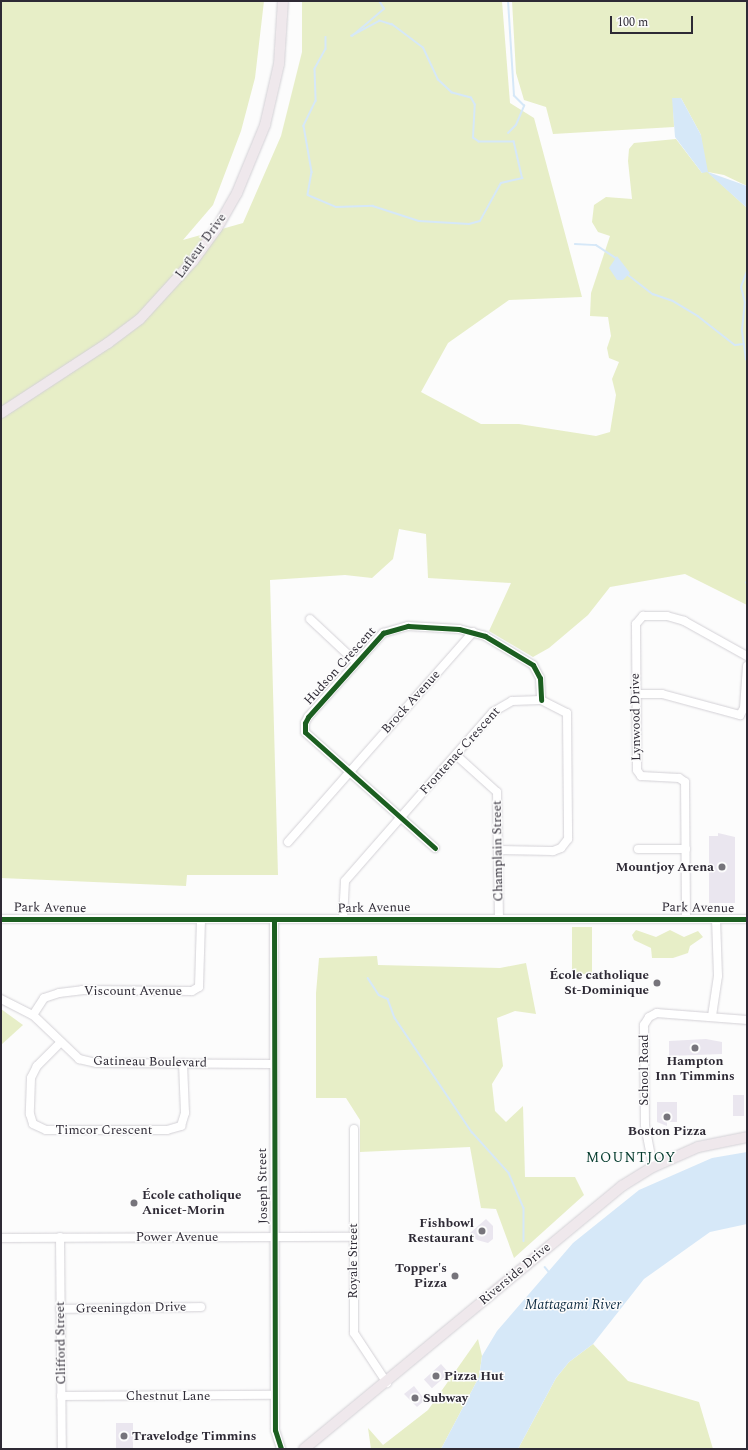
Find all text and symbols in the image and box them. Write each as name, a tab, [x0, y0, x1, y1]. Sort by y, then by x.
scale bar	[612, 8, 695, 34]
text: 100 m	[617, 13, 648, 32]
street label: Lafleur Drive	[172, 210, 230, 282]
street label: Hudson Crescent	[301, 624, 379, 708]
street label: Brock Avenue	[378, 667, 444, 737]
street label: Lynwood Drive	[627, 673, 645, 761]
street label: Frontenac Crescent	[416, 704, 504, 798]
street label: Champlain Street	[489, 800, 507, 902]
place label: Mountjoy Arena	[616, 859, 714, 875]
marker: Mountjoy Arena	[717, 862, 727, 872]
street label: Park Avenue	[13, 900, 87, 916]
street label: Park Avenue	[337, 900, 411, 916]
street label: Park Avenue	[661, 900, 735, 916]
place label: École catholique St-Dominique	[550, 968, 649, 999]
marker: École catholique St-Dominique	[652, 978, 662, 988]
street label: Viscount Avenue	[84, 983, 182, 999]
street label: School Road	[636, 1034, 652, 1106]
marker: Hampton Inn Timmins	[690, 1043, 700, 1053]
street label: Gatineau Boulevard	[93, 1053, 207, 1071]
place label: Hampton Inn Timmins	[655, 1054, 735, 1085]
marker: Boston Pizza	[662, 1112, 672, 1122]
street label: Timcor Crescent	[56, 1122, 152, 1138]
place label: Boston Pizza	[628, 1123, 706, 1139]
street label: Joseph Street	[255, 1148, 271, 1224]
district label: MOUNTJOY	[586, 1150, 676, 1166]
place label: École catholique Anicet-Morin	[142, 1188, 241, 1219]
marker: École catholique Anicet-Morin	[129, 1198, 139, 1208]
place label: Fishbowl Restaurant	[408, 1216, 474, 1247]
street label: Royale Street	[345, 1223, 361, 1299]
marker: Fishbowl Restaurant	[477, 1226, 487, 1236]
street label: Power Avenue	[136, 1229, 218, 1245]
street label: Riverside Drive	[476, 1240, 554, 1308]
place label: Topper's Pizza	[395, 1261, 447, 1292]
marker: Topper's Pizza	[450, 1271, 460, 1281]
water label: Mattagami River	[525, 1297, 621, 1313]
street label: Greeningdon Drive	[76, 1299, 186, 1317]
street label: Clifford Street	[52, 1301, 70, 1385]
place label: Pizza Hut	[444, 1368, 504, 1384]
marker: Pizza Hut	[431, 1371, 441, 1381]
street label: Chestnut Lane	[126, 1388, 210, 1404]
place label: Subway	[423, 1390, 468, 1406]
marker: Subway	[410, 1393, 420, 1403]
place label: Travelodge Timmins	[132, 1428, 256, 1444]
marker: Travelodge Timmins	[119, 1431, 129, 1441]

